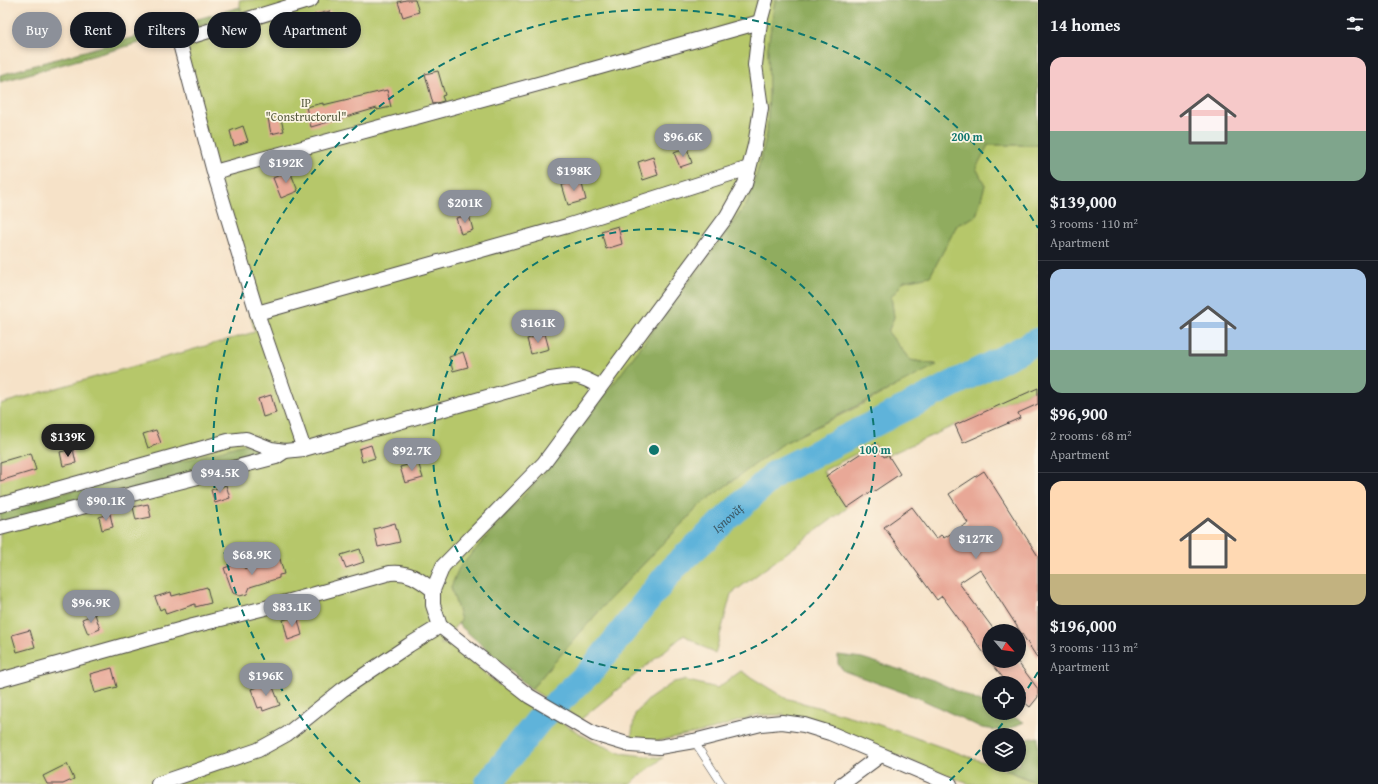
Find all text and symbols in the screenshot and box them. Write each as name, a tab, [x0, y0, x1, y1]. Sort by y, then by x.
chip: Buy	[12, 12, 62, 48]
chip: Rent	[70, 12, 126, 48]
chip: Filters	[134, 12, 199, 48]
chip: New	[207, 12, 261, 48]
chip: Apartment	[269, 12, 361, 48]
text: 14 homes	[1050, 12, 1121, 37]
icon: filters	[1344, 13, 1366, 35]
icon: home	[1172, 83, 1244, 155]
park label: IP "Constructorul"	[266, 94, 346, 125]
pin: $96.6K	[650, 124, 716, 158]
text: $96.6K	[664, 127, 702, 146]
text: 200 m	[951, 128, 984, 145]
pin: $192K	[258, 150, 314, 184]
text: $192K	[268, 153, 304, 172]
pin: $198K	[546, 158, 602, 192]
text: $198K	[556, 161, 592, 180]
text: $139,000	[1050, 189, 1116, 214]
pin: $201K	[437, 190, 493, 224]
text: $201K	[447, 193, 483, 212]
text: 3 rooms · 110 m²	[1050, 214, 1138, 233]
text: Apartment	[1050, 233, 1110, 252]
icon: home	[1172, 295, 1244, 367]
pin: $161K	[510, 310, 566, 344]
text: $161K	[520, 313, 556, 332]
text: $96,900	[1050, 401, 1108, 426]
pin: $139K	[40, 424, 96, 458]
text: 2 rooms · 68 m²	[1050, 426, 1132, 445]
text: $139K	[50, 427, 86, 446]
pin: $92.7K	[379, 438, 445, 472]
text: $92.7K	[393, 441, 431, 460]
text: 100 m	[859, 441, 892, 458]
centre of rings	[647, 443, 661, 457]
text: Apartment	[1050, 445, 1110, 464]
pin: $94.5K	[187, 460, 253, 494]
text: $94.5K	[201, 463, 239, 482]
pin: $90.1K	[73, 488, 139, 522]
text: $90.1K	[87, 491, 125, 510]
water label: Ișnovăț	[708, 498, 748, 537]
icon: home	[1172, 507, 1244, 579]
pin: $127K	[948, 526, 1004, 560]
text: $127K	[958, 529, 994, 548]
pin: $68.9K	[219, 542, 285, 576]
text: $68.9K	[233, 545, 271, 564]
pin: $96.9K	[58, 590, 124, 624]
text: $96.9K	[72, 593, 110, 612]
pin: $83.1K	[259, 594, 325, 628]
text: $83.1K	[273, 597, 311, 616]
text: $196,000	[1050, 613, 1116, 638]
north arrow	[982, 624, 1026, 668]
map controls	[982, 624, 1026, 772]
text: 3 rooms · 113 m²	[1050, 638, 1138, 657]
text: Apartment	[1050, 657, 1110, 676]
pin: $196K	[238, 663, 294, 697]
text: $196K	[248, 666, 284, 685]
button: locate	[982, 676, 1026, 720]
button: layers	[982, 728, 1026, 772]

